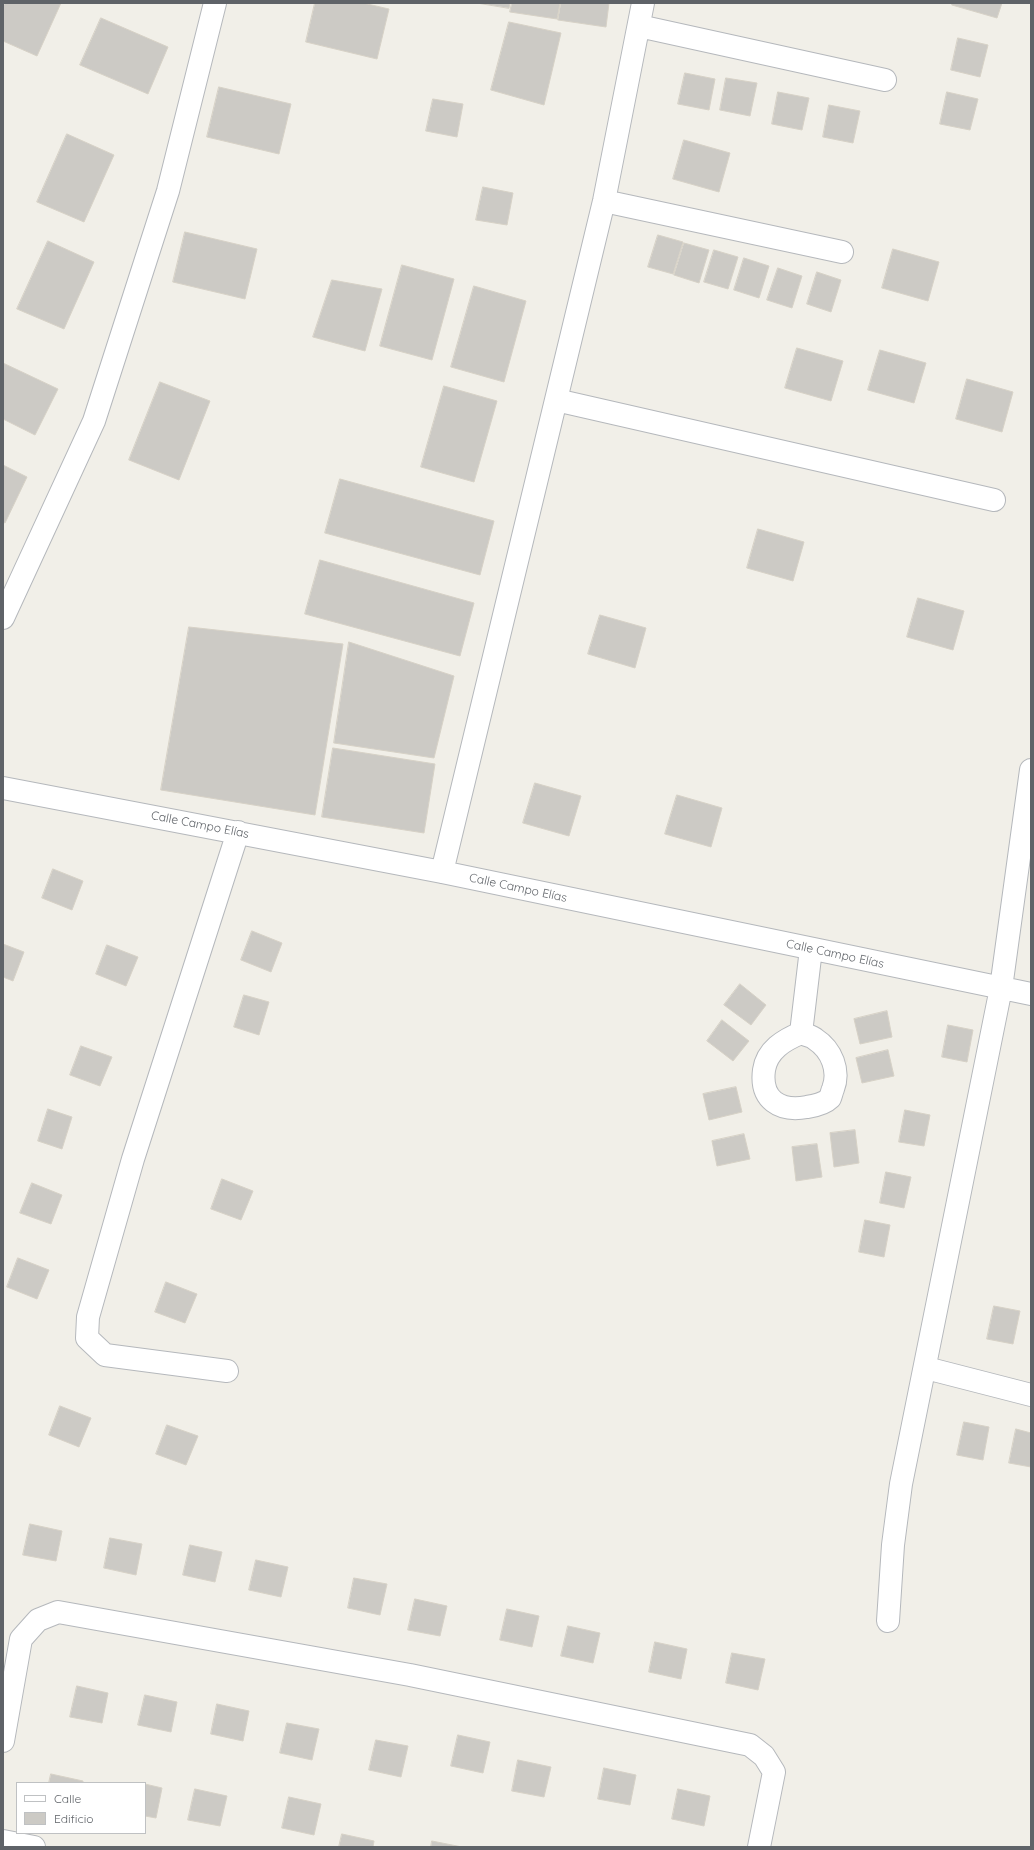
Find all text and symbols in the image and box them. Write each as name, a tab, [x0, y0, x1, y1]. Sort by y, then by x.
street label: Calle Campo Elías	[150, 808, 250, 842]
street label: Calle Campo Elías	[468, 871, 568, 905]
street label: Calle Campo Elías	[785, 937, 885, 971]
legend	[16, 1782, 146, 1834]
text: Calle	[54, 1791, 81, 1806]
text: Edificio	[54, 1811, 94, 1826]

